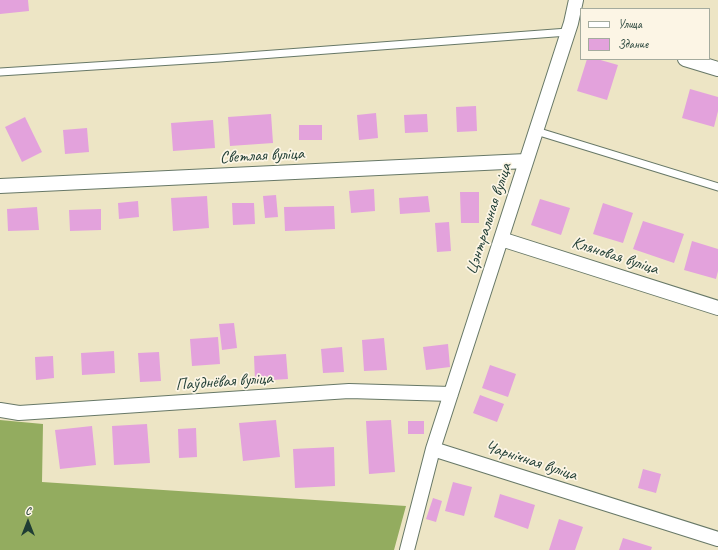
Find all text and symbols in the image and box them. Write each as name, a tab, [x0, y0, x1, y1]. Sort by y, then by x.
legend	[580, 8, 710, 60]
text: Улица	[618, 16, 642, 32]
text: Здание	[618, 36, 648, 52]
street label: Светлая вуліца	[219, 144, 305, 168]
street label: Цэнтральная вуліца	[461, 161, 517, 277]
street label: Кляновая вуліца	[569, 232, 661, 280]
street label: Паўднёвая вуліца	[175, 368, 273, 396]
street label: Чарнічная вуліца	[482, 437, 580, 485]
north arrow	[8, 502, 48, 542]
text: С	[25, 503, 31, 517]

